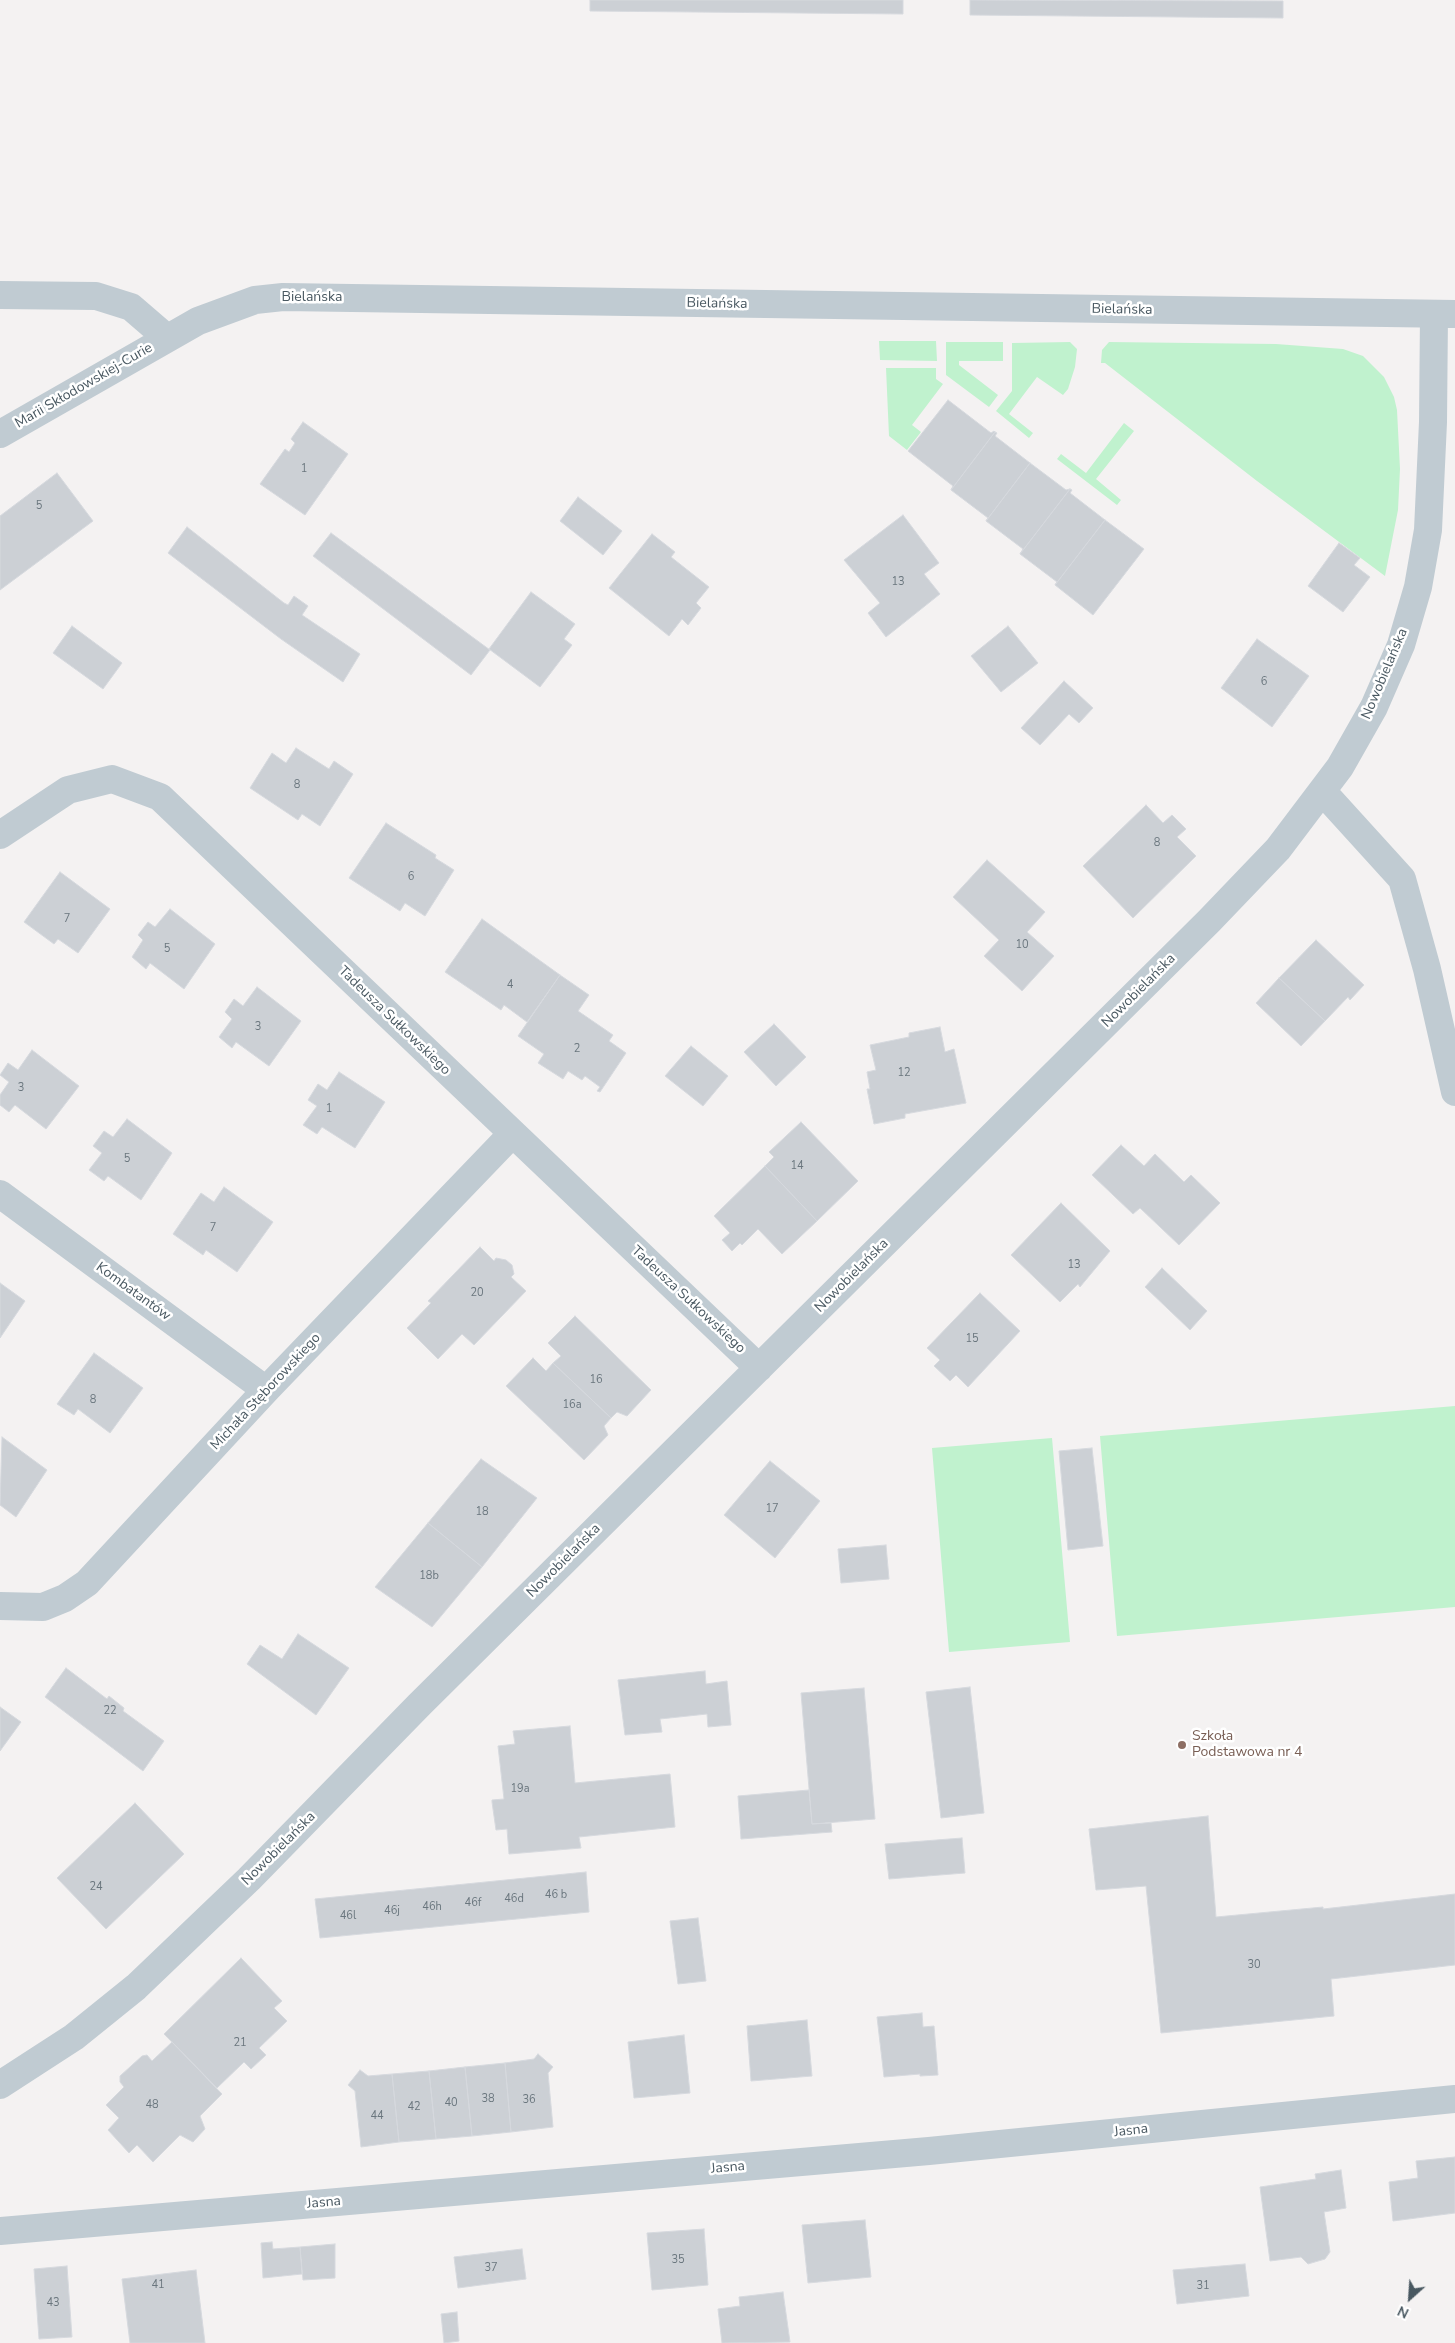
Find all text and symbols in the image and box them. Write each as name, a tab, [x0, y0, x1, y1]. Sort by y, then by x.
street label: Bielańska	[282, 290, 342, 306]
street label: Bielańska	[686, 295, 748, 313]
street label: Bielańska	[1091, 301, 1153, 319]
street label: Marii Skłodowskiej-Curie	[12, 340, 156, 432]
house number: 1	[301, 462, 307, 476]
house number: 5	[36, 499, 42, 513]
house number: 13	[891, 575, 905, 589]
street label: Nowobielańska	[1358, 626, 1412, 722]
house number: 6	[1261, 675, 1267, 689]
house number: 8	[294, 778, 300, 792]
house number: 8	[1154, 836, 1160, 850]
house number: 6	[408, 870, 414, 884]
house number: 7	[64, 912, 70, 926]
house number: 10	[1015, 938, 1029, 952]
house number: 5	[164, 942, 170, 956]
street label: Nowobielańska	[1099, 951, 1179, 1031]
street label: Tadeusza Sułkowskiego	[334, 963, 454, 1079]
house number: 4	[507, 978, 513, 992]
house number: 3	[255, 1020, 261, 1034]
house number: 2	[574, 1042, 580, 1056]
house number: 12	[897, 1066, 911, 1080]
house number: 3	[18, 1081, 24, 1095]
house number: 1	[326, 1102, 332, 1116]
house number: 5	[124, 1152, 130, 1166]
house number: 14	[790, 1159, 804, 1173]
house number: 7	[210, 1221, 216, 1235]
street label: Nowobielańska	[812, 1236, 892, 1316]
street label: Tadeusza Sułkowskiego	[628, 1243, 748, 1357]
house number: 13	[1067, 1258, 1081, 1272]
street label: Kombatantów	[92, 1259, 174, 1325]
house number: 20	[470, 1286, 484, 1300]
street label: Michała Stęborowskiego	[207, 1330, 325, 1454]
house number: 15	[965, 1332, 979, 1346]
house number: 16	[589, 1373, 603, 1387]
house number: 8	[90, 1393, 96, 1407]
house number: 16a	[562, 1398, 582, 1412]
house number: 17	[765, 1502, 779, 1516]
house number: 18	[475, 1505, 489, 1519]
street label: Nowobielańska	[524, 1521, 604, 1601]
house number: 18b	[419, 1569, 439, 1583]
house number: 22	[103, 1704, 117, 1718]
place label: Szkoła Podstawowa nr 4	[1192, 1729, 1302, 1761]
marker: Szkoła Podstawowa nr 4	[1176, 1739, 1188, 1751]
house number: 19a	[510, 1782, 530, 1796]
street label: Nowobielańska	[239, 1809, 319, 1889]
house number: 24	[89, 1880, 103, 1894]
house number: 46 b	[545, 1888, 567, 1902]
house number: 46d	[504, 1892, 524, 1906]
house number: 46f	[465, 1896, 481, 1910]
house number: 46h	[422, 1900, 442, 1914]
house number: 46j	[384, 1904, 400, 1918]
house number: 46l	[340, 1909, 356, 1923]
house number: 30	[1247, 1958, 1261, 1972]
house number: 21	[233, 2036, 247, 2050]
house number: 38	[481, 2092, 495, 2106]
house number: 36	[522, 2093, 536, 2107]
house number: 40	[444, 2096, 458, 2110]
house number: 48	[145, 2098, 159, 2112]
house number: 42	[407, 2100, 421, 2114]
house number: 44	[370, 2109, 384, 2123]
street label: Jasna	[1113, 2121, 1149, 2141]
street label: Jasna	[710, 2158, 746, 2178]
street label: Jasna	[306, 2193, 342, 2213]
house number: 35	[671, 2253, 685, 2267]
house number: 37	[484, 2261, 498, 2275]
north arrow	[1385, 2273, 1435, 2323]
house number: 41	[151, 2278, 165, 2292]
house number: 31	[1196, 2279, 1210, 2293]
house number: 43	[46, 2296, 60, 2310]
text: N	[1394, 2301, 1412, 2323]

